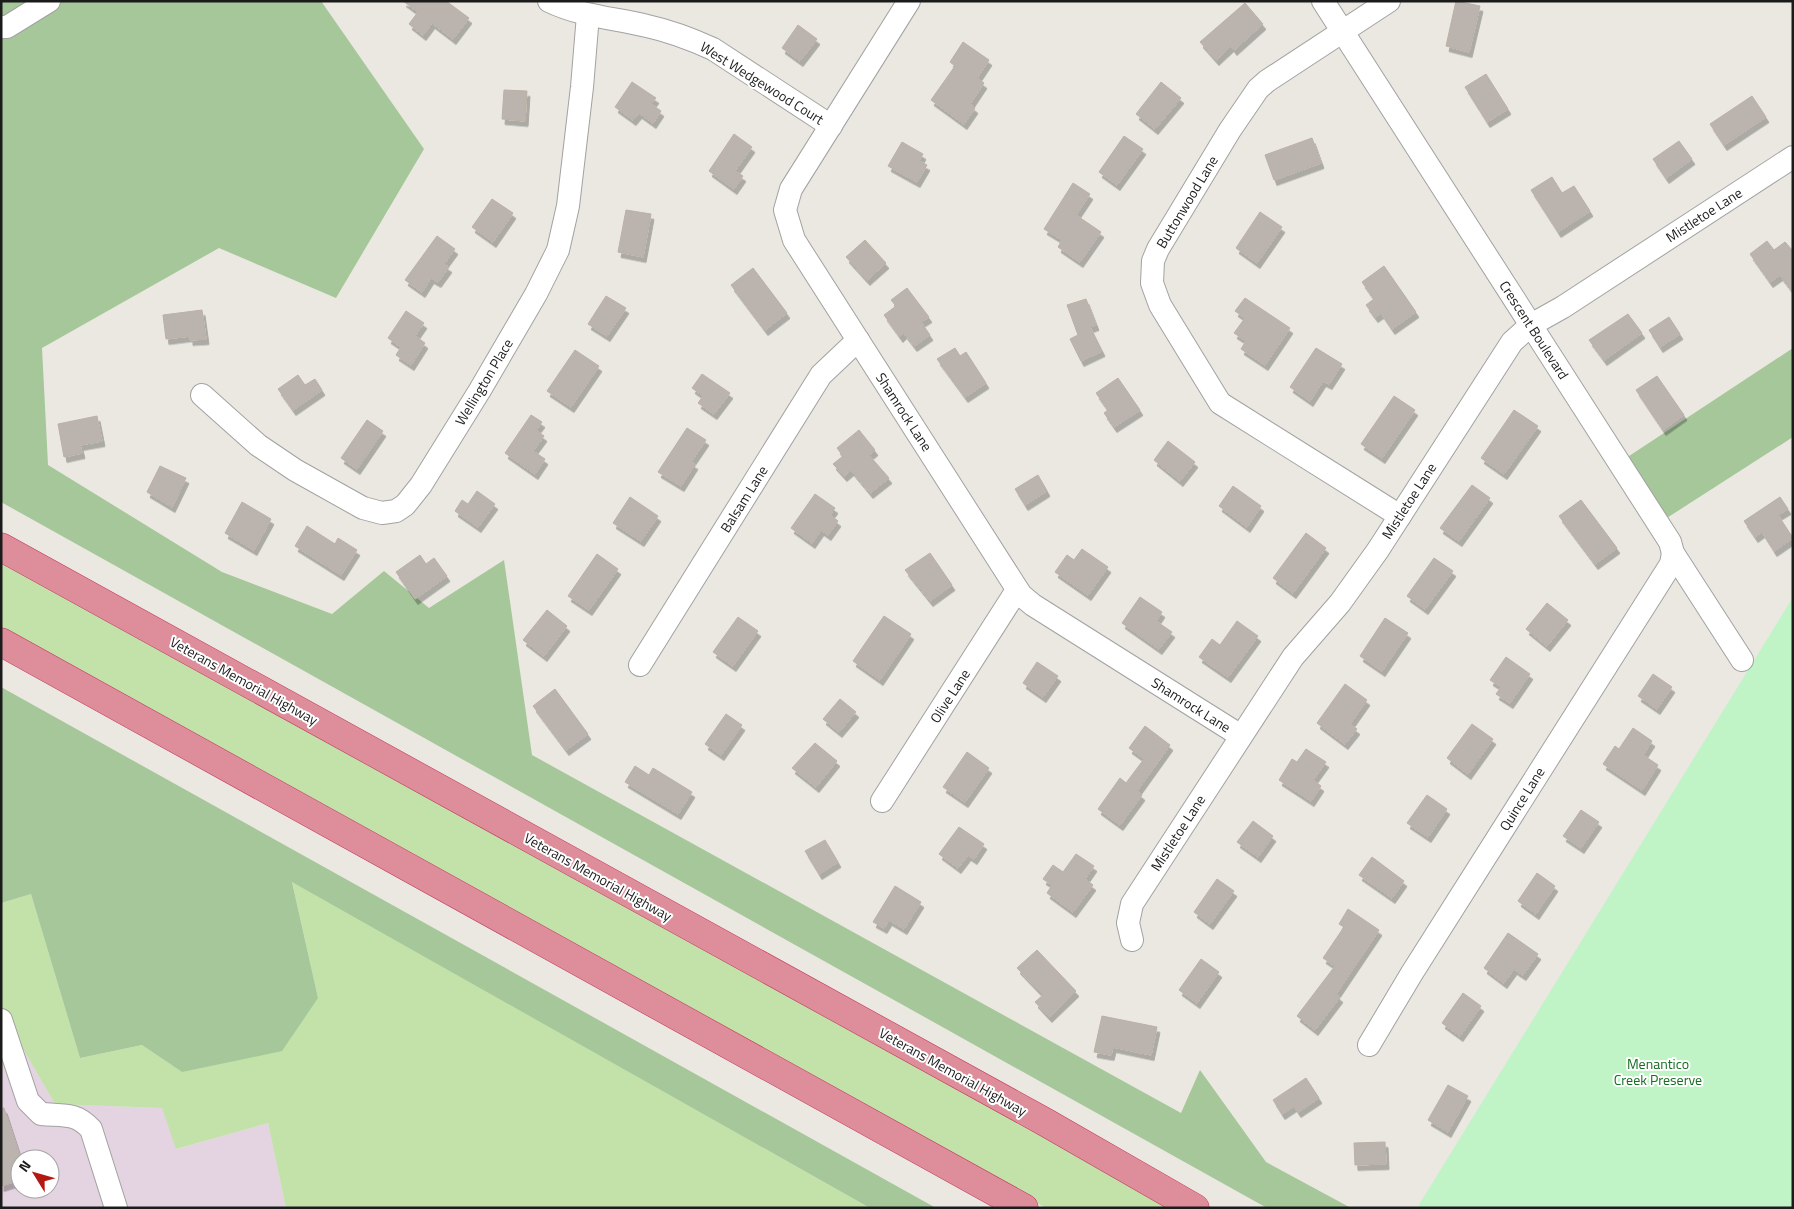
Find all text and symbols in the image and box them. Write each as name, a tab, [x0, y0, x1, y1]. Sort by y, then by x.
street label: West Wedgewood Court	[696, 36, 828, 129]
street label: Buttonwood Lane	[1151, 151, 1223, 252]
street label: Mistletoe Lane	[1661, 182, 1746, 247]
street label: Crescent Boulevard	[1495, 276, 1574, 383]
street label: Wellington Place	[449, 334, 518, 429]
street label: Shamrock Lane	[871, 368, 938, 455]
street label: Mistletoe Lane	[1376, 458, 1441, 543]
street label: Balsam Lane	[715, 461, 772, 536]
street label: Veterans Memorial Highway	[166, 631, 322, 730]
street label: Olive Lane	[924, 665, 975, 727]
street label: Shamrock Lane	[1147, 672, 1235, 737]
street label: Quince Lane	[1494, 763, 1549, 835]
street label: Mistletoe Lane	[1145, 790, 1210, 875]
street label: Veterans Memorial Highway	[520, 827, 676, 926]
street label: Veterans Memorial Highway	[875, 1022, 1031, 1121]
park label: Menantico Creek Preserve	[1614, 1053, 1702, 1090]
north arrow	[10, 1149, 60, 1199]
text: N	[13, 1156, 36, 1176]

